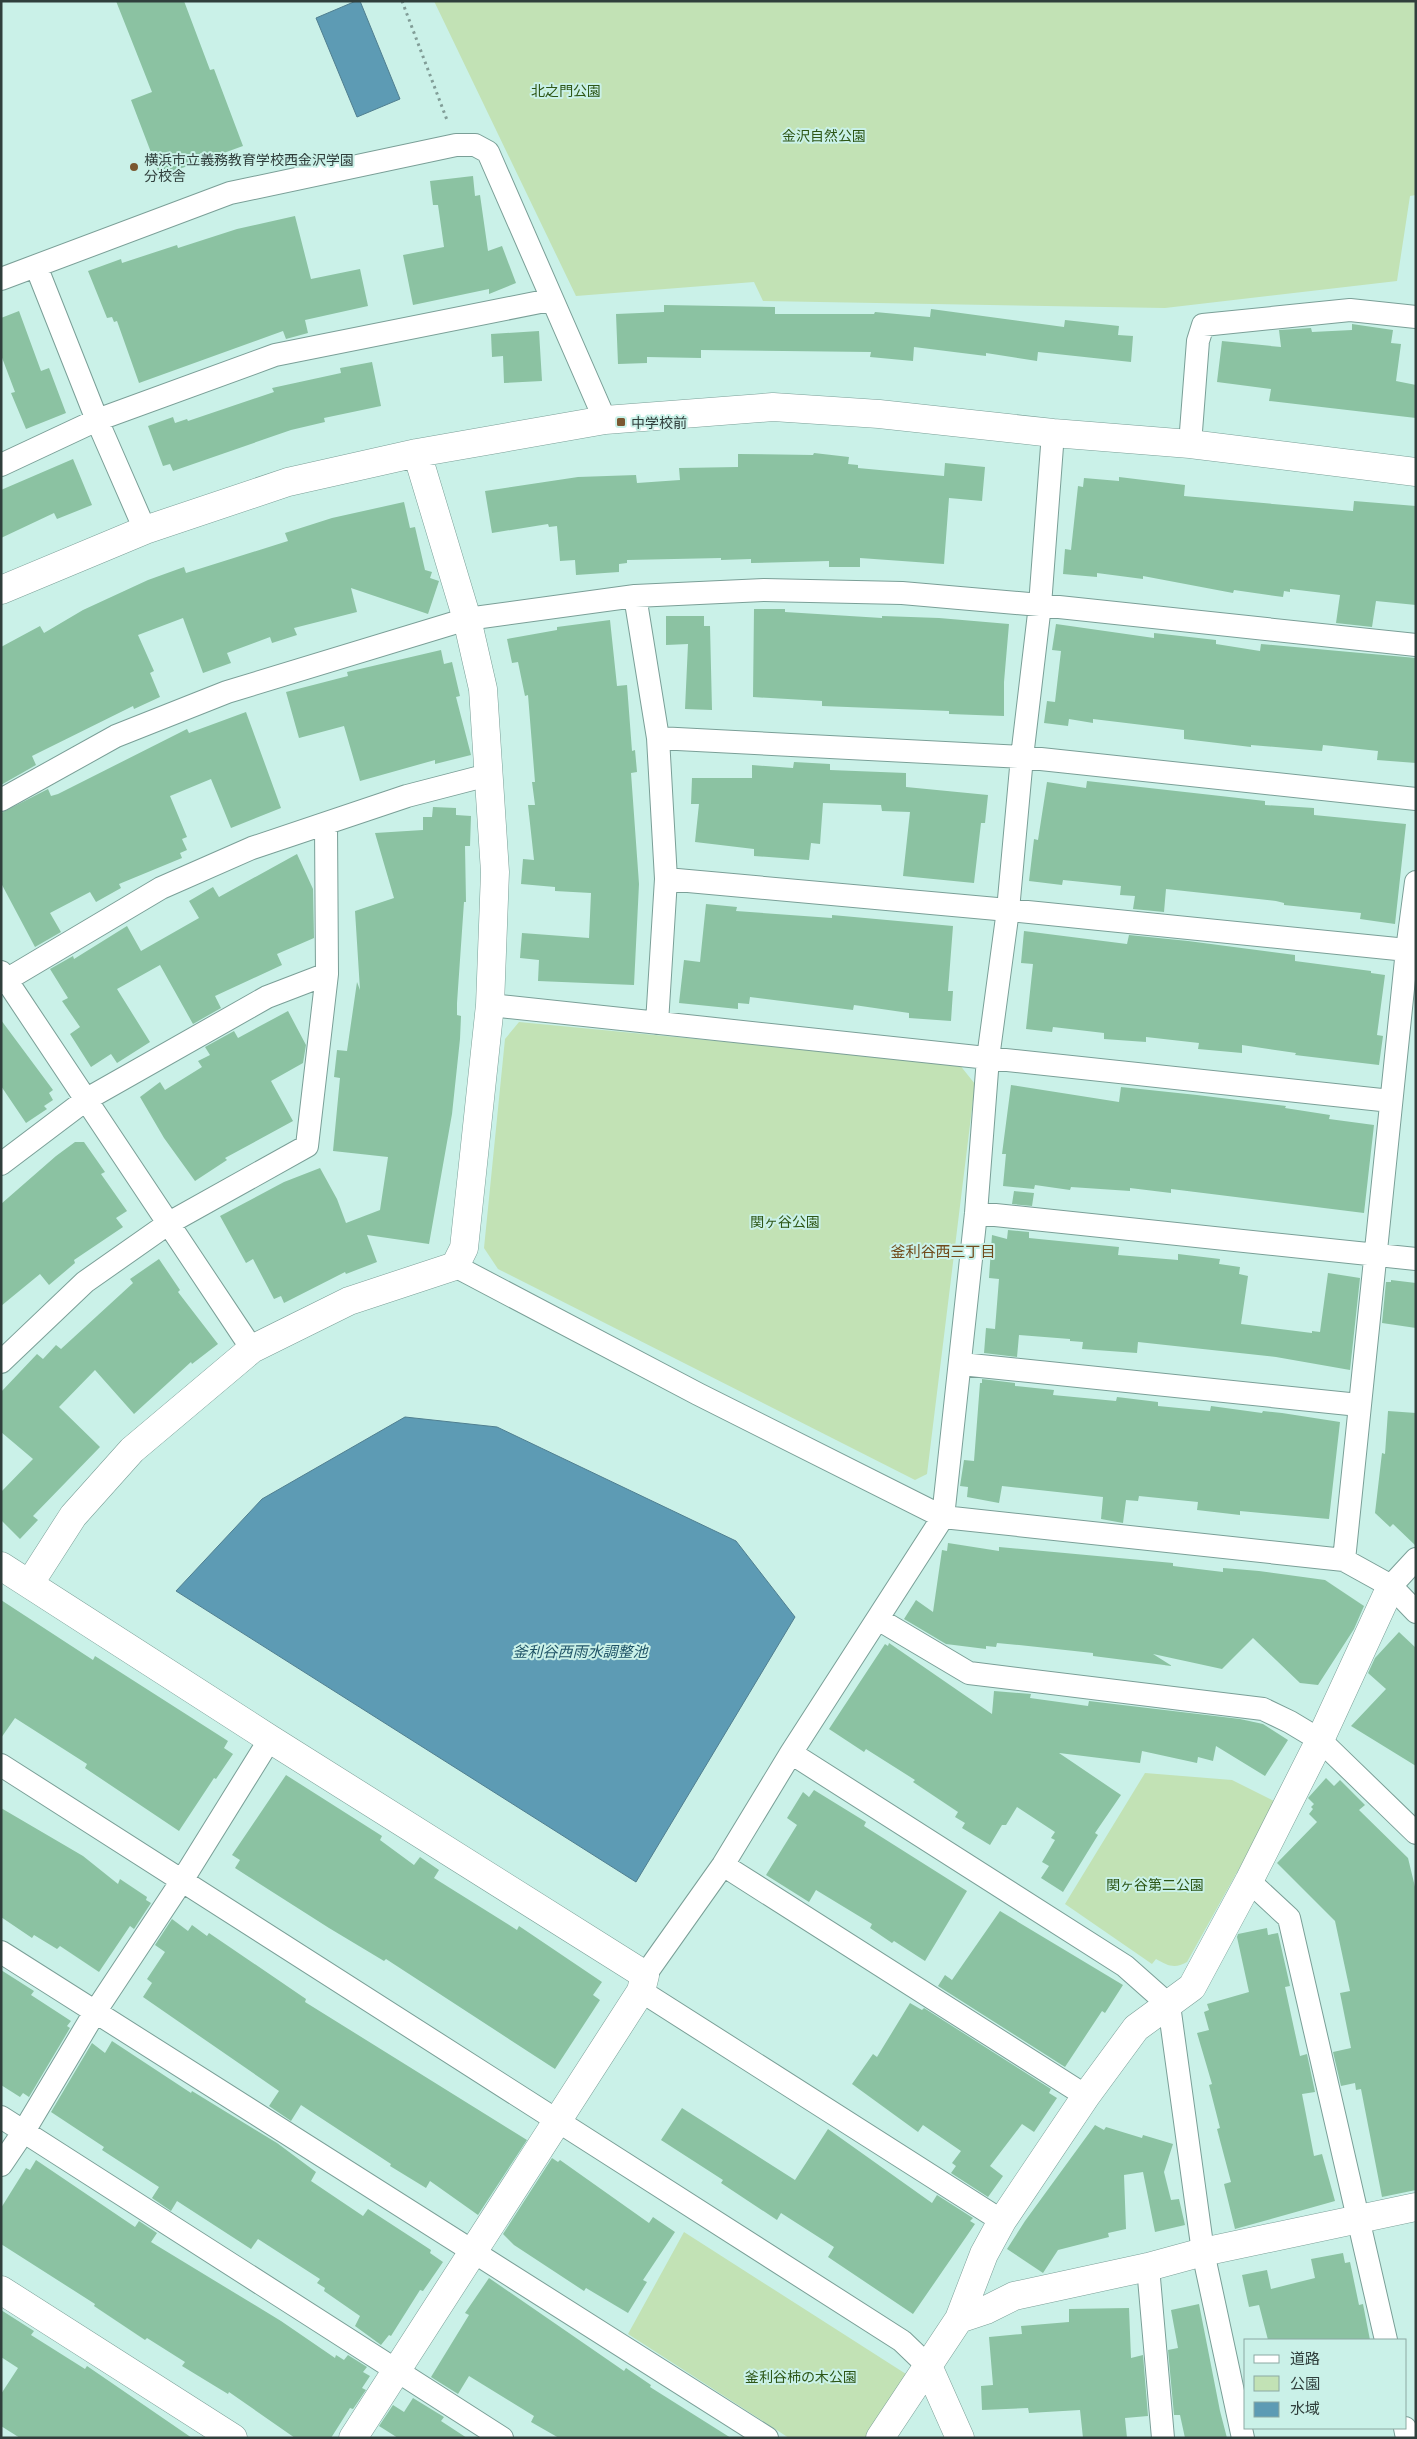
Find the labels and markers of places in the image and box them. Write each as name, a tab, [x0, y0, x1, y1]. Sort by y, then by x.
place label: 横浜市立義務教育学校西金沢学園 分校舎	[144, 150, 354, 185]
marker: 横浜市立義務教育学校西金沢学園 分校舎	[128, 161, 140, 173]
place label: 中学校前	[631, 413, 687, 432]
marker: 中学校前	[615, 416, 627, 428]

